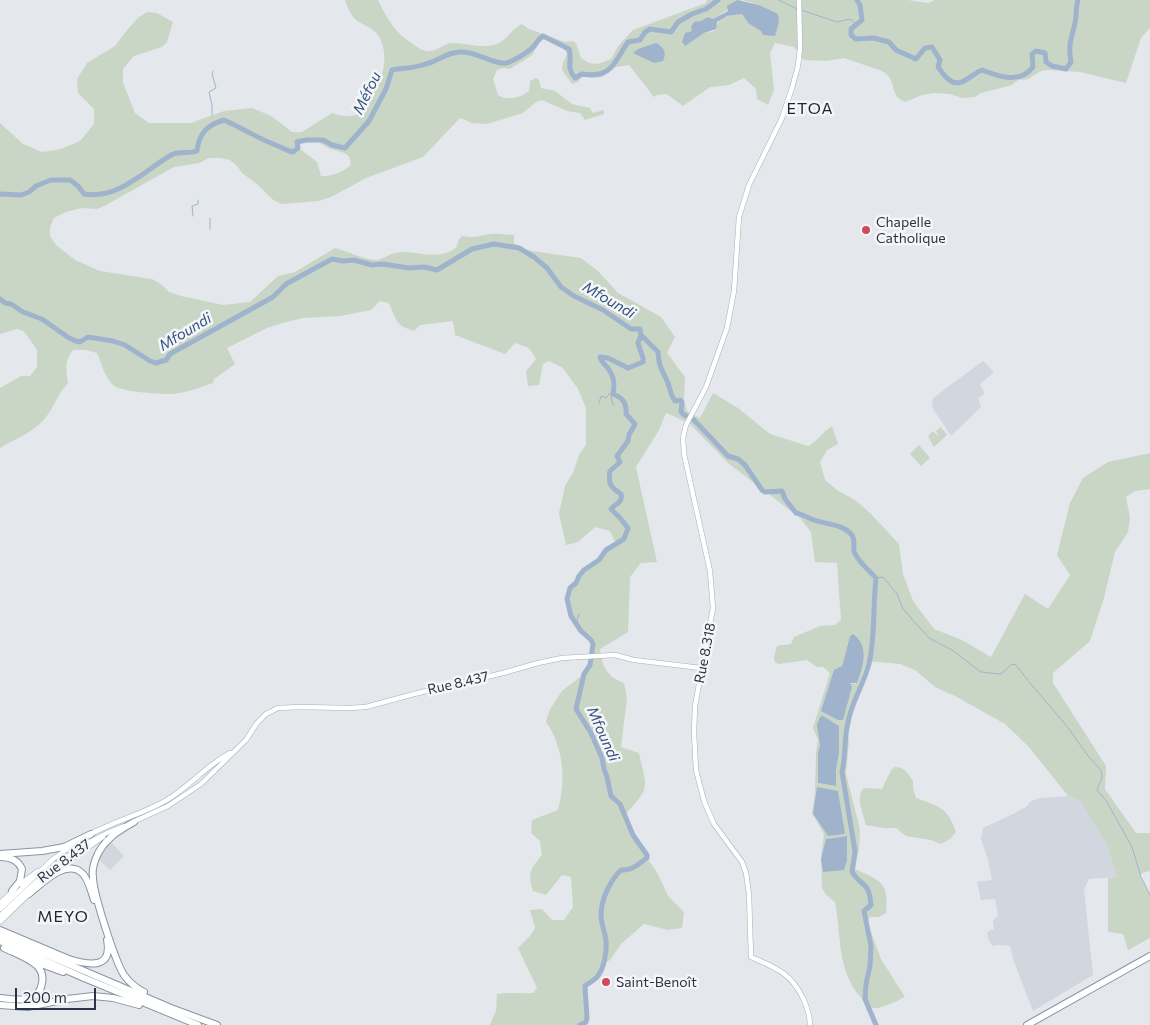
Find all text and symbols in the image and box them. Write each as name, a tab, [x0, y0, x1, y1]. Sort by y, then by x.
water label: Méfou	[349, 69, 385, 117]
district label: ETOA	[786, 99, 834, 119]
place label: Chapelle Catholique	[876, 214, 946, 246]
marker: Chapelle Catholique	[860, 224, 872, 236]
water label: Mfoundi	[579, 278, 639, 322]
water label: Mfoundi	[155, 309, 215, 355]
street label: Rue 8.318	[691, 621, 719, 685]
street label: Rue 8.437	[426, 668, 490, 698]
water label: Mfoundi	[583, 704, 623, 764]
street label: Rue 8.437	[34, 836, 94, 886]
district label: MEYO	[37, 907, 89, 927]
place label: Saint-Benoît	[616, 974, 697, 990]
marker: Saint-Benoît	[600, 976, 612, 988]
scale bar	[18, 978, 99, 1010]
text: 200 m	[23, 988, 67, 1006]

